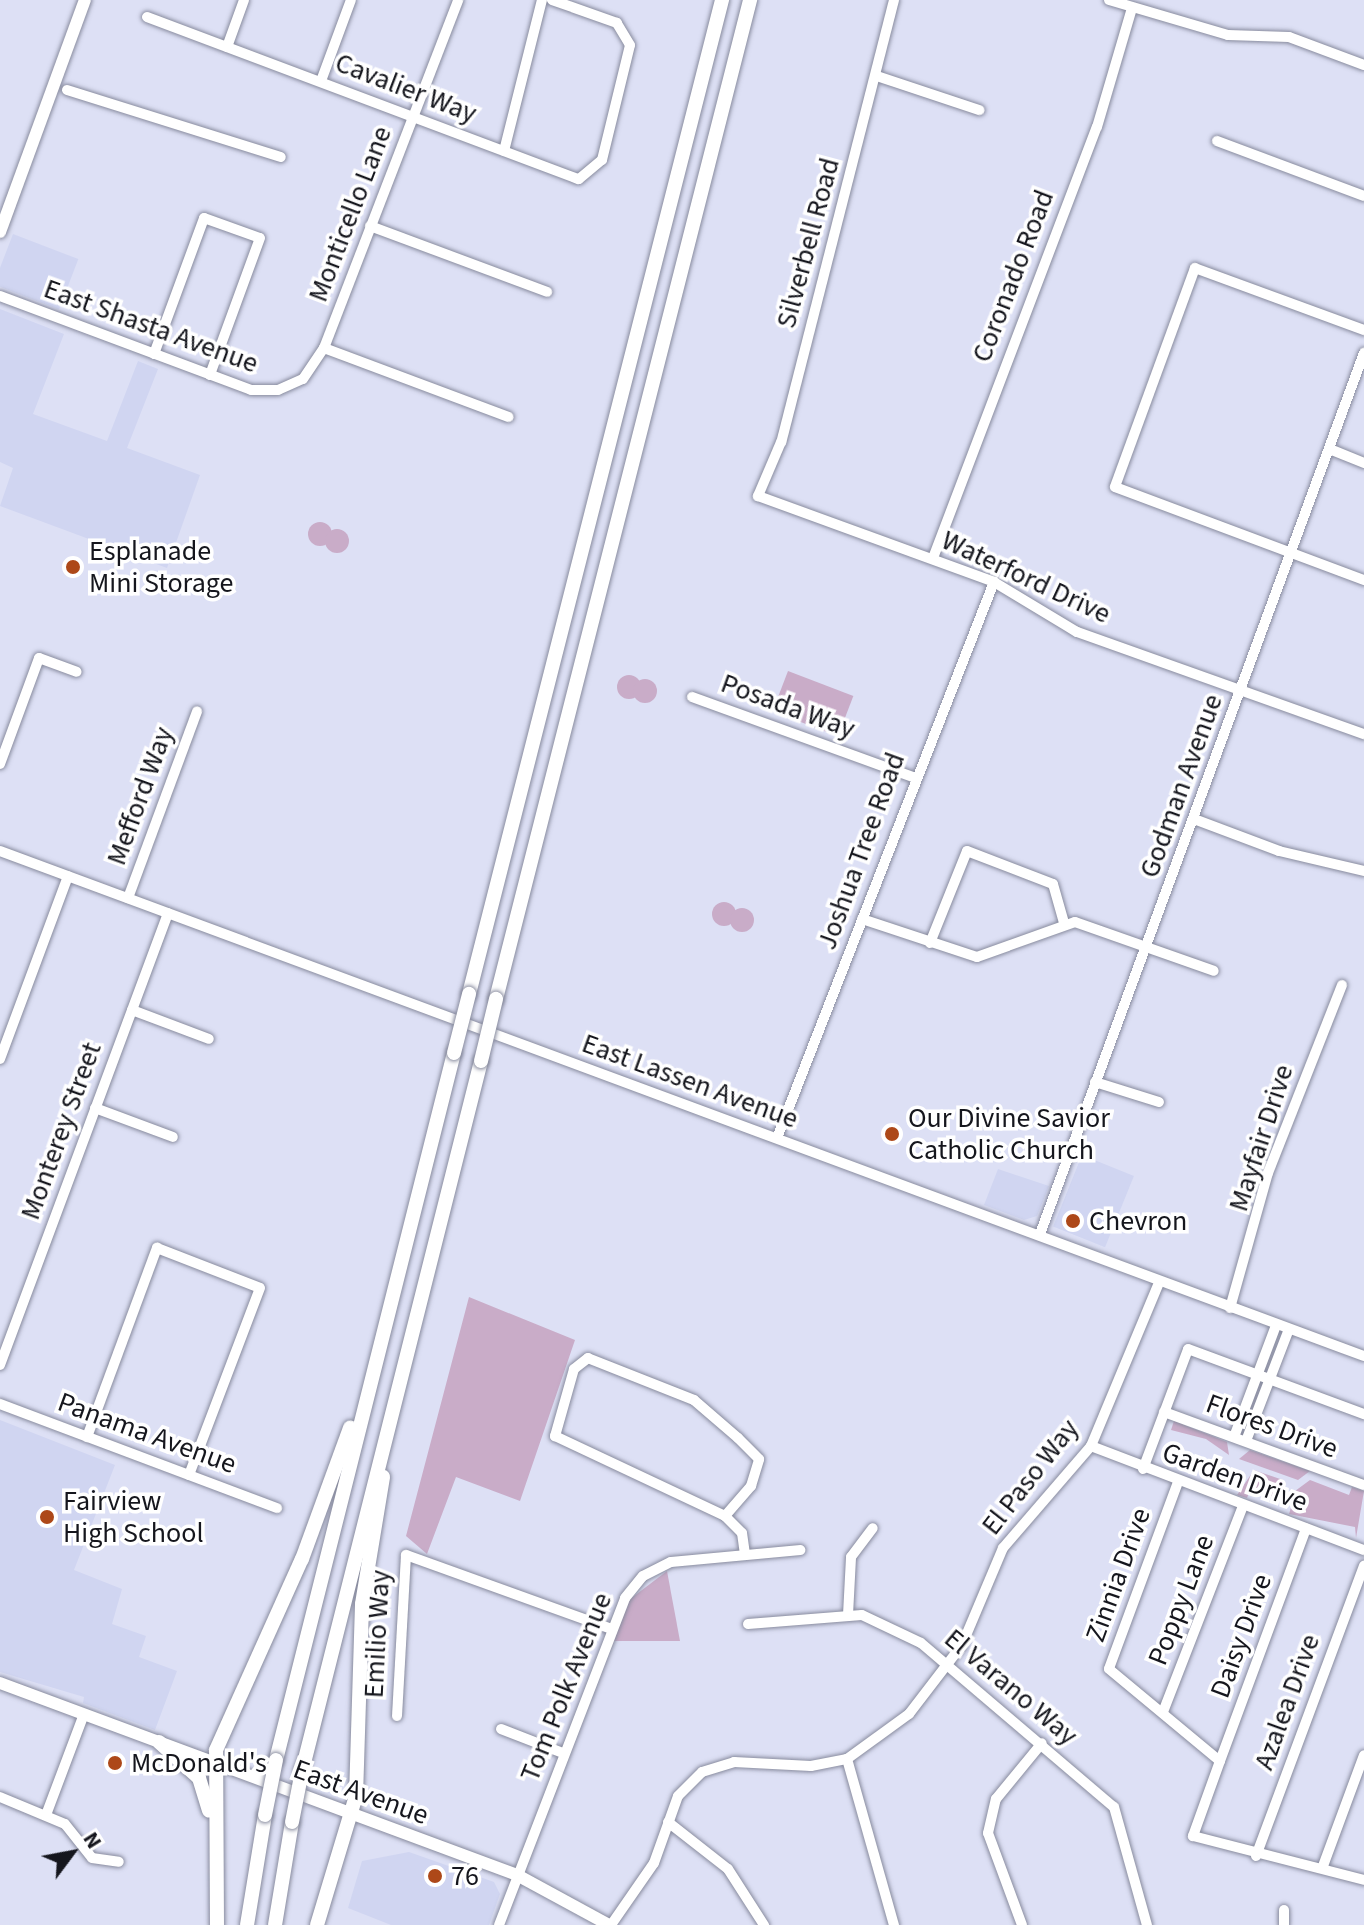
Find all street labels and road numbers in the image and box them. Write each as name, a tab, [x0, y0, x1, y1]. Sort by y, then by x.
street label: Cavalier Way	[331, 46, 481, 130]
street label: Monticello Lane	[301, 122, 399, 306]
street label: Silverbell Road	[769, 154, 847, 332]
street label: Coronado Road	[965, 185, 1061, 367]
street label: East Shasta Avenue	[39, 272, 263, 380]
street label: Waterford Drive	[936, 523, 1116, 631]
street label: Posada Way	[716, 666, 860, 746]
street label: Godman Avenue	[1132, 690, 1230, 882]
street label: Mefford Way	[99, 722, 181, 870]
street label: Joshua Tree Road	[810, 748, 912, 954]
street label: East Lassen Avenue	[577, 1026, 803, 1136]
street label: Monterey Street	[13, 1038, 109, 1224]
street label: Mayfair Drive	[1222, 1060, 1300, 1216]
street label: Panama Avenue	[53, 1385, 241, 1481]
street label: Flores Drive	[1202, 1387, 1342, 1465]
street label: El Paso Way	[974, 1412, 1086, 1542]
street label: Garden Drive	[1158, 1435, 1312, 1519]
street label: Zinnia Drive	[1078, 1504, 1158, 1646]
street label: Poppy Lane	[1141, 1530, 1221, 1670]
street label: Emilio Way	[357, 1569, 397, 1699]
street label: Daisy Drive	[1203, 1569, 1279, 1703]
street label: Tom Polk Avenue	[513, 1588, 619, 1786]
street label: El Varano Way	[938, 1622, 1084, 1752]
street label: Azalea Drive	[1247, 1630, 1327, 1774]
street label: East Avenue	[289, 1752, 433, 1832]

